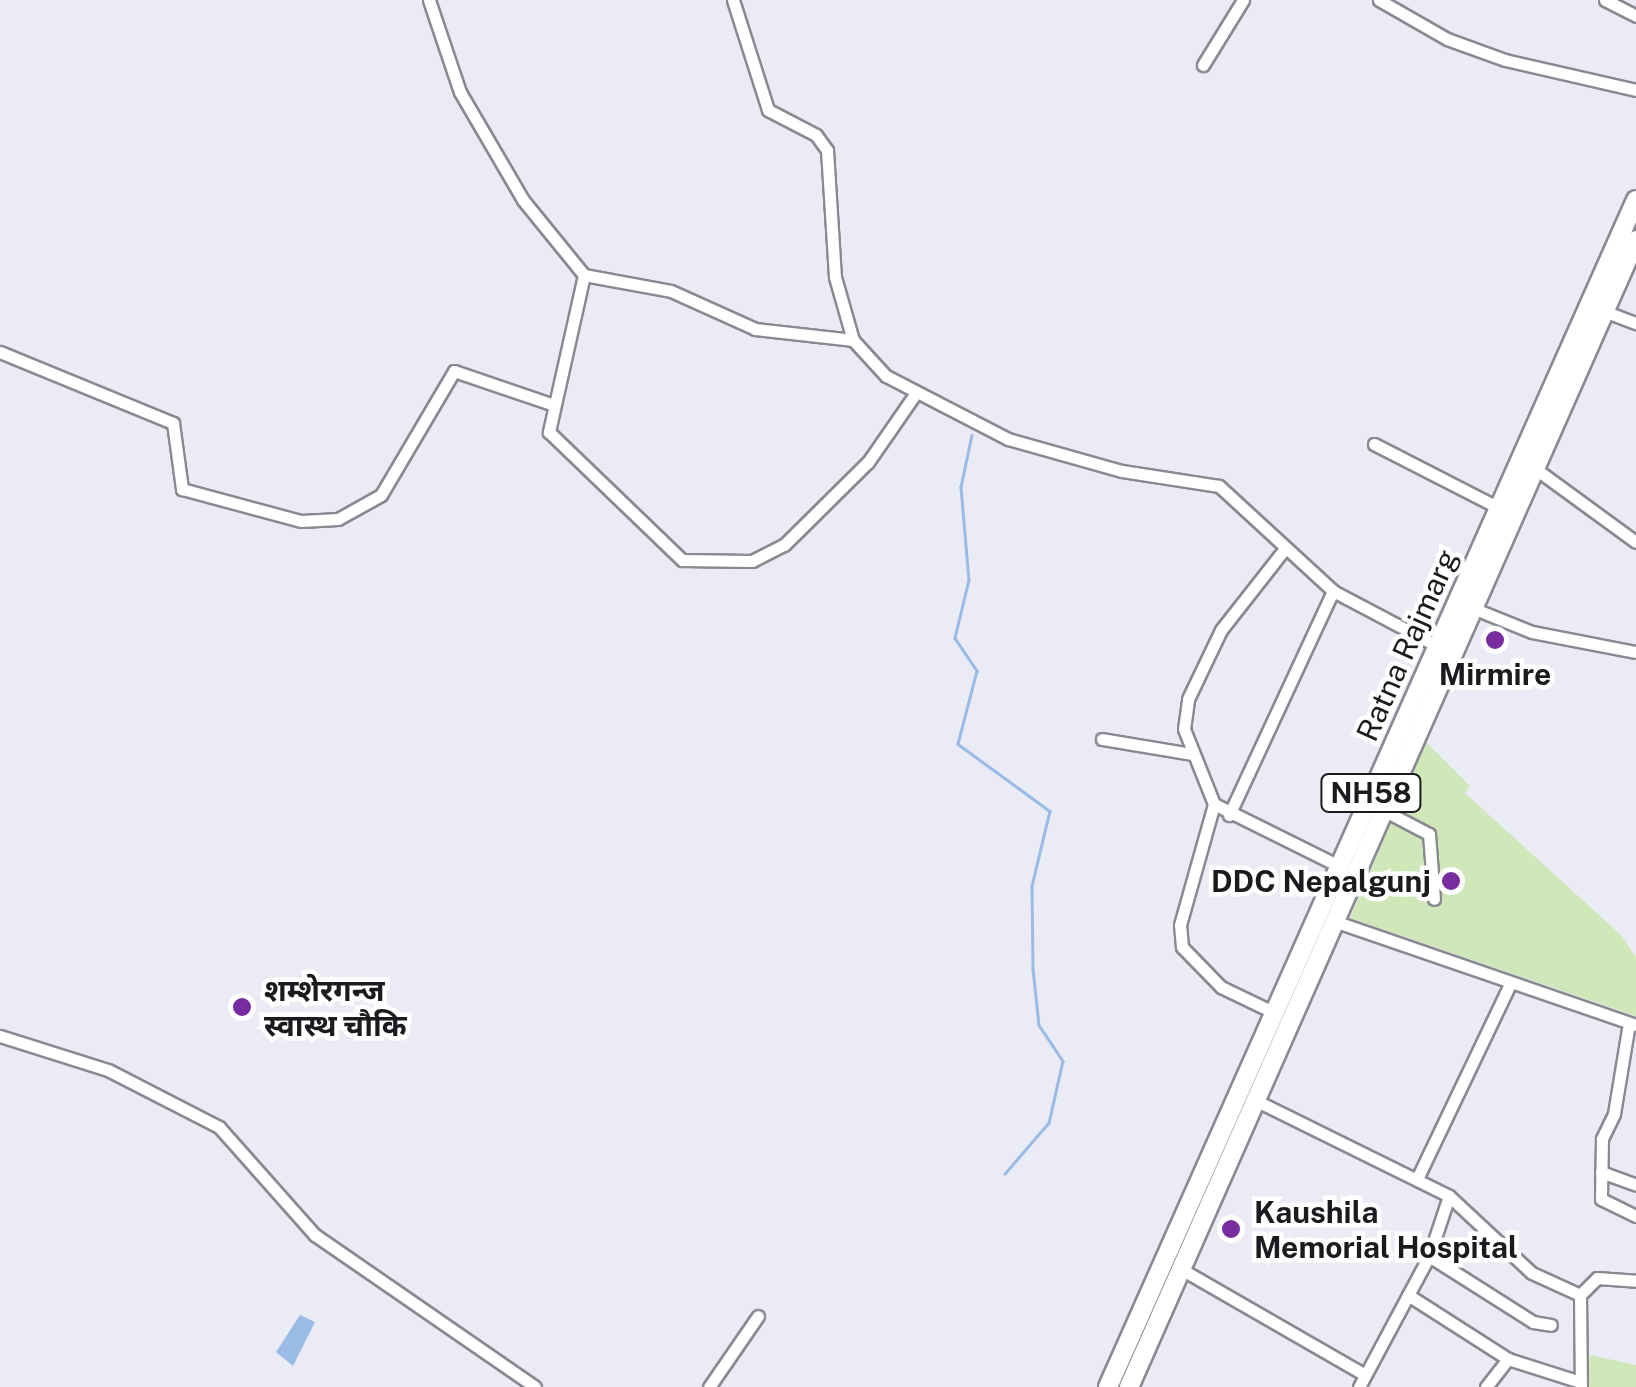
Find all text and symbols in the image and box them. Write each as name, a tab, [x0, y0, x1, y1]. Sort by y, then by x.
street label: Ratna Rajmarg	[1349, 544, 1465, 746]
marker: Mirmire	[1484, 629, 1506, 651]
place label: Mirmire	[1439, 656, 1551, 692]
road number: NH58	[1318, 770, 1424, 816]
place label: DDC Nepalgunj	[1211, 863, 1431, 899]
marker: DDC Nepalgunj	[1440, 870, 1462, 892]
place label: शम्शेरगन्ज स्वास्थ चौकि	[264, 972, 407, 1042]
marker: शम्शेरगन्ज स्वास्थ चौकि	[229, 994, 255, 1020]
place label: Kaushila Memorial Hospital	[1254, 1194, 1518, 1264]
marker: Kaushila Memorial Hospital	[1218, 1216, 1244, 1242]

